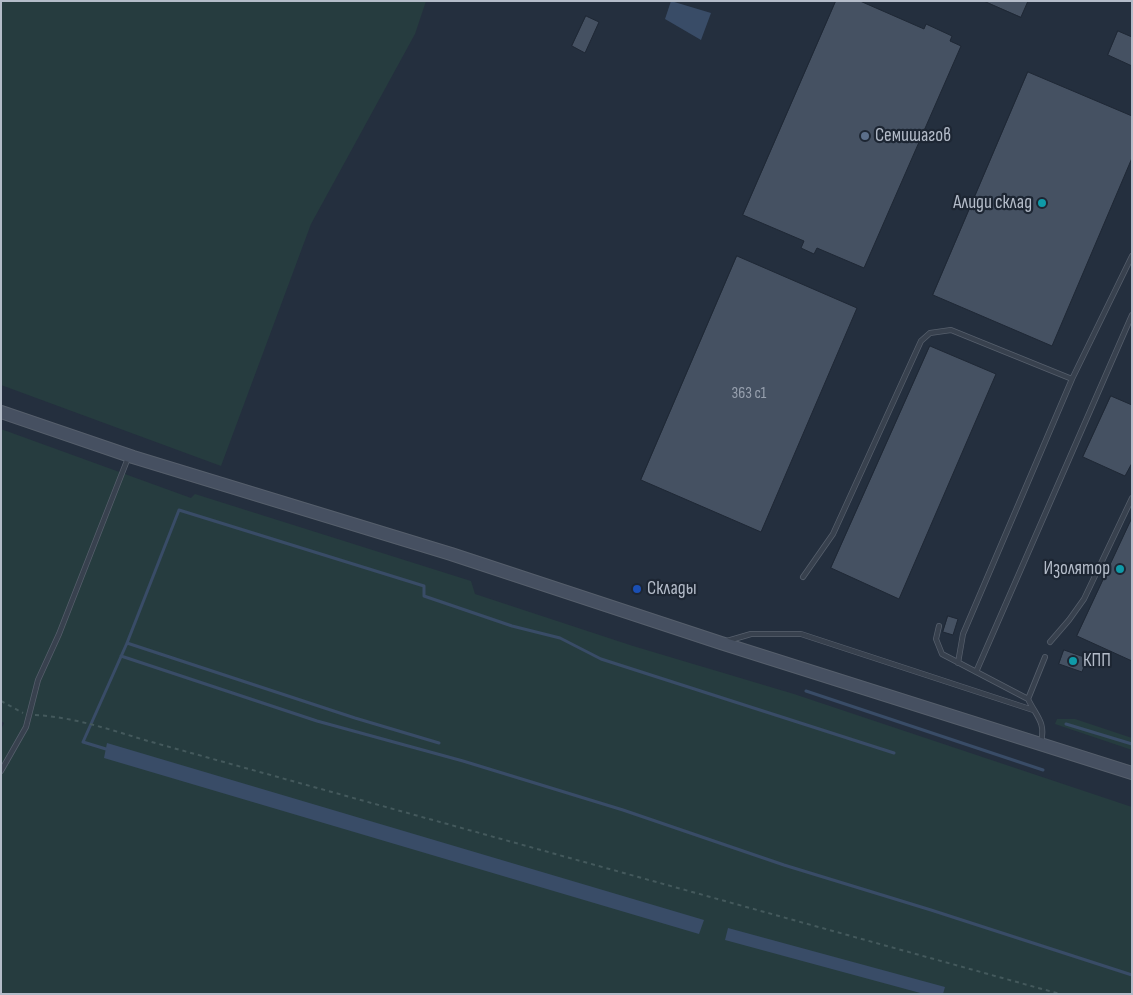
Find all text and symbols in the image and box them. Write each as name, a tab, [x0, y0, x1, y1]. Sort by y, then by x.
place label: Семишагов	[875, 125, 951, 147]
marker: Семишагов	[859, 130, 871, 142]
place label: Алиди склад	[953, 192, 1032, 214]
marker: Алиди склад	[1036, 197, 1048, 209]
house number: 363 с1	[732, 384, 766, 404]
place label: Изолятор	[1044, 558, 1110, 580]
marker: Изолятор	[1114, 563, 1126, 575]
place label: Склады	[647, 578, 697, 600]
marker: Склады	[631, 583, 643, 595]
place label: КПП	[1083, 650, 1111, 672]
marker: КПП	[1067, 655, 1079, 667]

